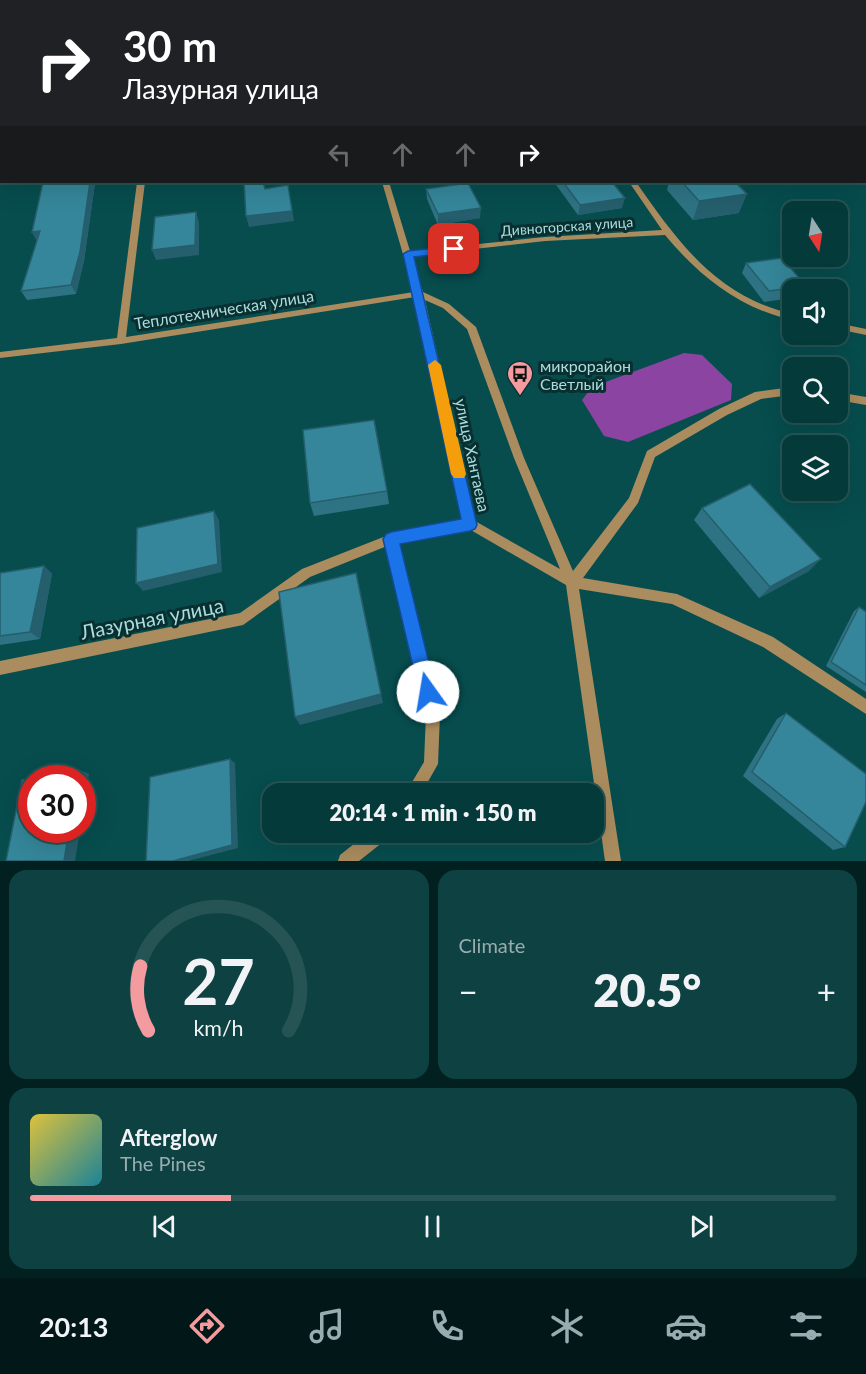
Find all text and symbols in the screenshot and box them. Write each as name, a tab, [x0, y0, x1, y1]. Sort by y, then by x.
text: 30 m	[123, 21, 217, 71]
icon: right	[24, 24, 102, 102]
text: Лазурная улица	[123, 72, 319, 105]
icon: left	[323, 138, 356, 171]
icon: ahead	[386, 138, 419, 171]
icon: ahead	[449, 138, 482, 171]
icon: right	[512, 138, 545, 171]
north arrow	[782, 201, 848, 267]
map controls	[782, 201, 848, 501]
street label: Дивногорская улица	[500, 213, 634, 239]
pin	[428, 223, 479, 274]
icon: arrive	[437, 232, 470, 265]
button: sound	[782, 279, 848, 345]
street label: Теплотехническая улица	[133, 285, 315, 333]
place label: микрорайон Светлый	[540, 356, 631, 393]
button: search	[782, 357, 848, 423]
bus stop icon: микрорайон Светлый	[505, 359, 535, 397]
street label: улица Хантаева	[452, 397, 494, 513]
button: layers	[782, 435, 848, 501]
street label: Лазурная улица	[77, 592, 226, 644]
position arrow	[396, 660, 460, 724]
speed limit sign: 30	[18, 765, 96, 843]
text: 20:14 · 1 min · 150 m	[330, 799, 536, 826]
text: Climate	[459, 933, 525, 957]
text: 27	[183, 943, 255, 1018]
text: 20.5°	[593, 963, 701, 1017]
text: −	[459, 971, 478, 1011]
text: +	[817, 971, 836, 1011]
text: km/h	[194, 1016, 244, 1042]
text: Afterglow	[120, 1124, 217, 1151]
text: The Pines	[120, 1151, 206, 1175]
icon: previous	[148, 1210, 181, 1243]
icon: pause	[416, 1210, 449, 1243]
icon: next	[685, 1210, 718, 1243]
icon: directions	[186, 1305, 228, 1347]
icon: music	[306, 1305, 348, 1347]
icon: phone	[426, 1305, 468, 1347]
icon: climate	[546, 1305, 588, 1347]
icon: car	[665, 1305, 707, 1347]
icon: filters	[785, 1305, 827, 1347]
text: 20:13	[39, 1310, 108, 1343]

